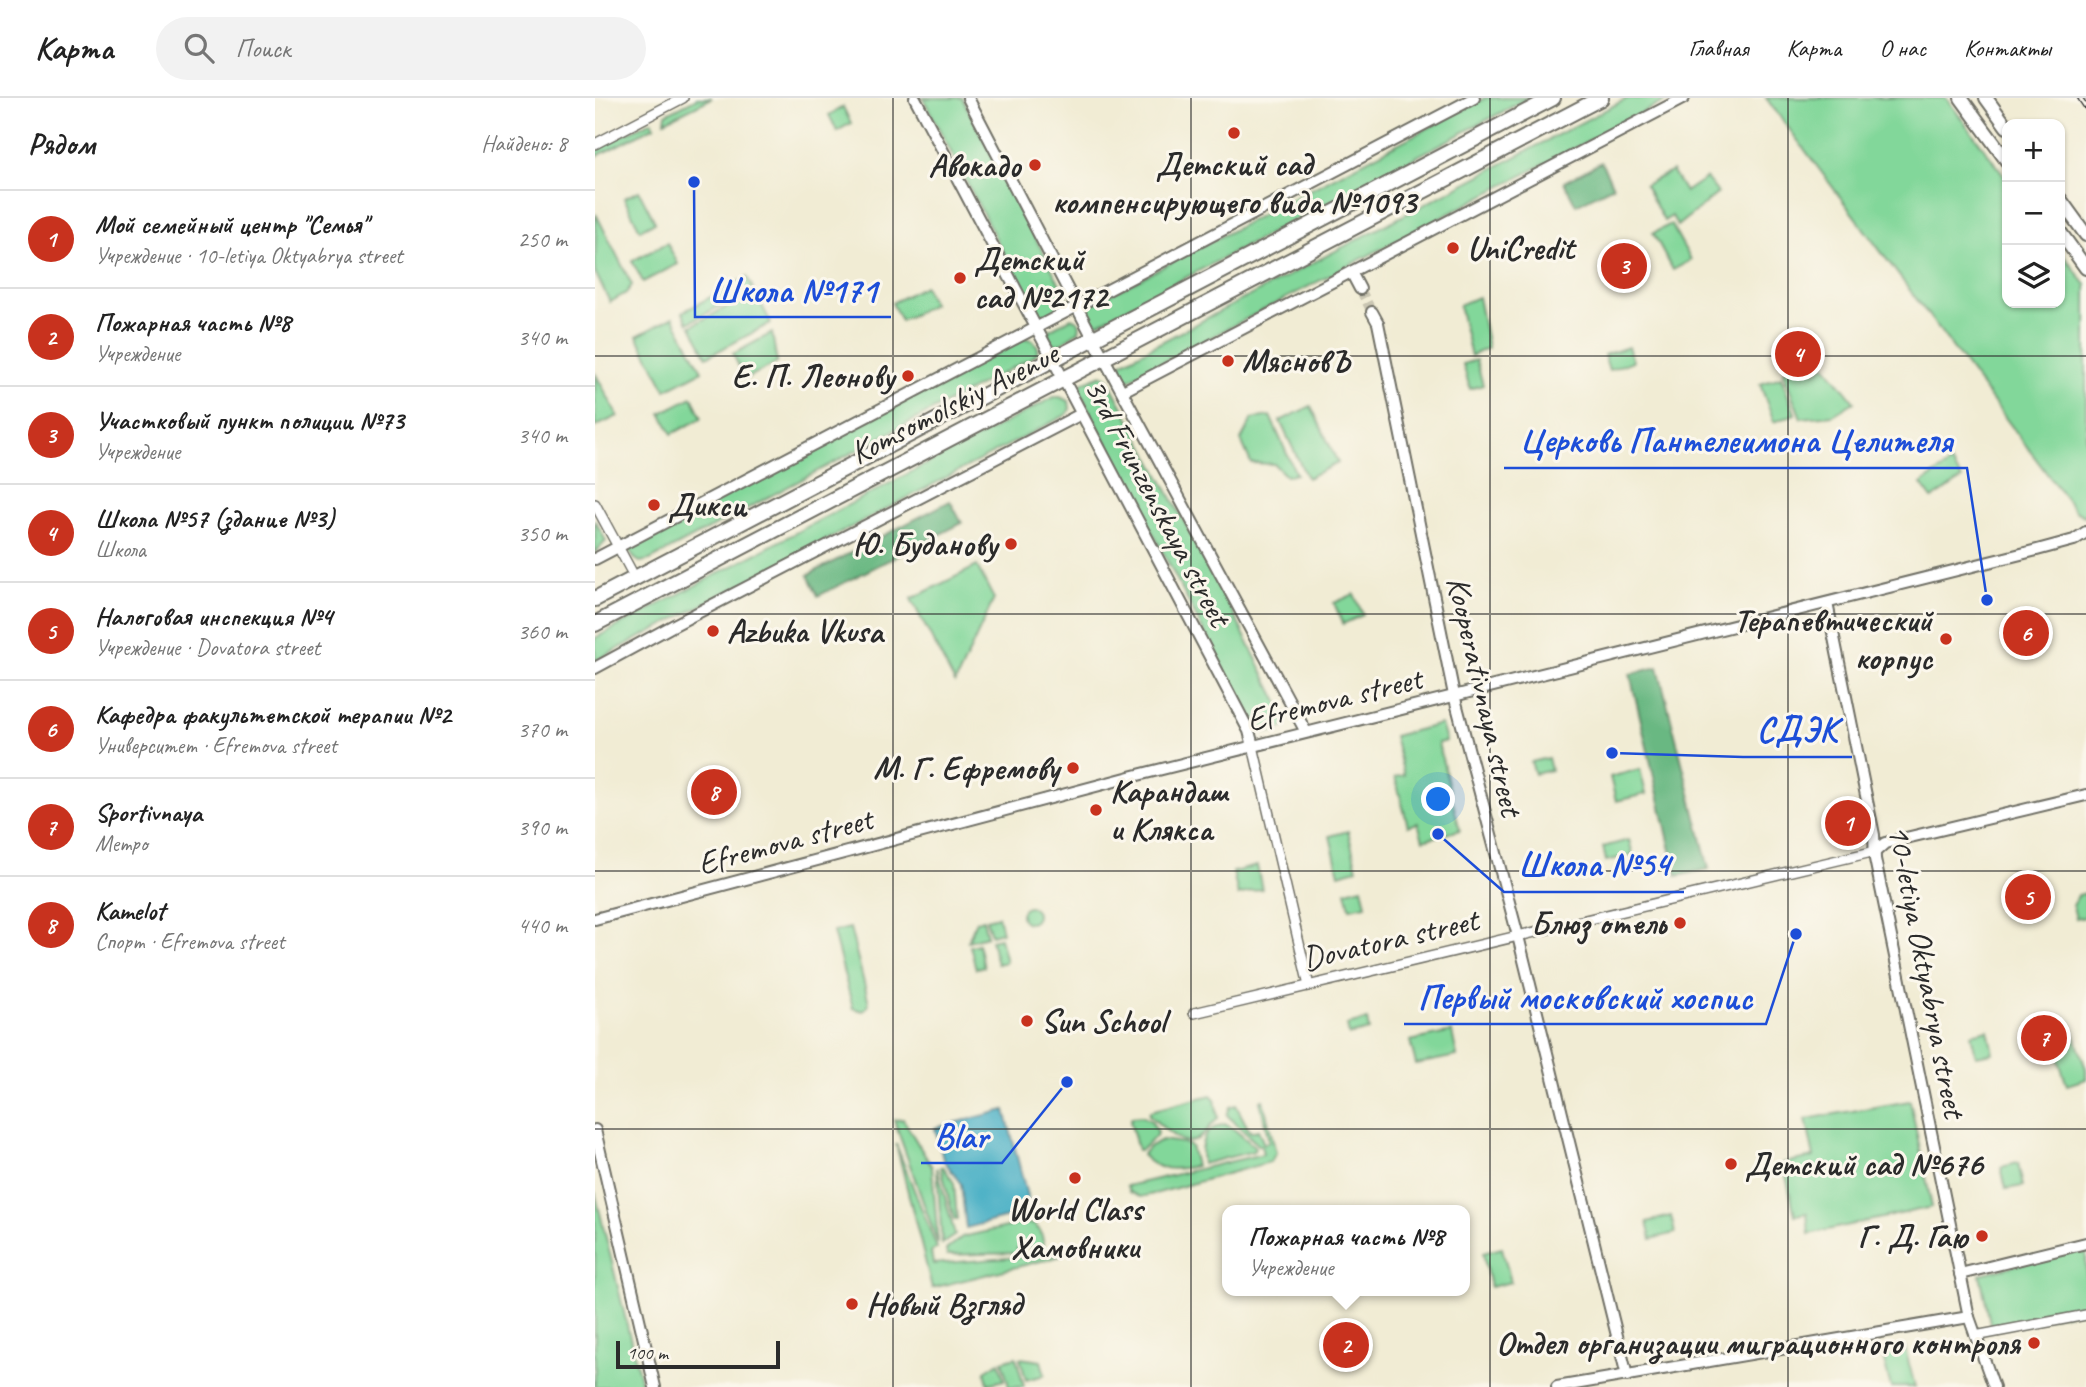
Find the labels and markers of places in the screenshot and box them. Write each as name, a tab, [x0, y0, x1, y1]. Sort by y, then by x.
marker: Детский сад компенсирующего вида №1093	[1226, 125, 1242, 141]
place label: Детский сад компенсирующего вида №1093	[1052, 143, 1419, 223]
place label: Авокадо	[928, 144, 1023, 186]
marker: Авокадо	[1027, 157, 1043, 173]
place label: UniCredit	[1467, 227, 1577, 269]
place label: Детский сад №2172	[974, 238, 1110, 318]
marker: UniCredit	[1445, 240, 1461, 256]
pin: 3	[1601, 240, 1647, 292]
callout: Школа №171	[695, 261, 891, 317]
marker: Детский сад №2172	[952, 270, 968, 286]
pin: 4	[1775, 328, 1821, 380]
place label: МясновЪ	[1242, 340, 1352, 382]
marker: МясновЪ	[1220, 353, 1236, 369]
place label: Е. П. Леонову	[732, 355, 897, 397]
marker: Е. П. Леонову	[900, 368, 916, 384]
callout: Церковь Пантелеимона Целителя	[1504, 412, 1967, 468]
place label: Дикси	[668, 484, 748, 526]
marker: Дикси	[646, 497, 662, 513]
place label: Ю. Буданову	[853, 523, 1000, 565]
marker: Ю. Буданову	[1003, 536, 1019, 552]
place label: Терапевтический корпус	[1734, 599, 1934, 679]
pin: 6	[2003, 607, 2049, 659]
place label: Azbuka Vkusa	[727, 610, 885, 652]
marker: Azbuka Vkusa	[705, 623, 721, 639]
marker: Терапевтический корпус	[1938, 631, 1954, 647]
callout: СДЭК	[1743, 701, 1852, 757]
place label: М. Г. Ефремову	[873, 747, 1063, 789]
marker: М. Г. Ефремову	[1065, 760, 1081, 776]
pin: 8	[691, 766, 737, 818]
place label: Карандаш и Клякса	[1110, 770, 1230, 850]
pin: 1	[1825, 797, 1871, 849]
marker: Карандаш и Клякса	[1088, 802, 1104, 818]
callout: Школа №54	[1504, 836, 1684, 892]
pin: 5	[2005, 871, 2051, 923]
place label: Блюз отель	[1531, 902, 1669, 945]
marker: Блюз отель	[1672, 915, 1688, 931]
callout: Первый московский хоспис	[1404, 968, 1766, 1024]
place label: Sun School	[1041, 1000, 1171, 1042]
pin: 7	[2021, 1012, 2067, 1064]
marker: Sun School	[1019, 1013, 1035, 1029]
callout: Blar	[921, 1107, 1002, 1163]
place label: Детский сад №676	[1745, 1143, 1985, 1185]
marker: Детский сад №676	[1723, 1156, 1739, 1172]
marker: World Class Хамовники	[1067, 1170, 1083, 1186]
place label: World Class Хамовники	[1008, 1188, 1146, 1268]
place label: Г. Д. Гаю	[1858, 1215, 1970, 1257]
marker: Г. Д. Гаю	[1974, 1228, 1990, 1244]
place label: Новый Взгляд	[866, 1283, 1025, 1326]
marker: Новый Взгляд	[844, 1296, 860, 1312]
pin: 2	[1323, 1319, 1369, 1371]
place label: Отдел организации миграционного контроля	[1496, 1322, 2022, 1365]
marker: Отдел организации миграционного контроля	[2026, 1335, 2042, 1351]

